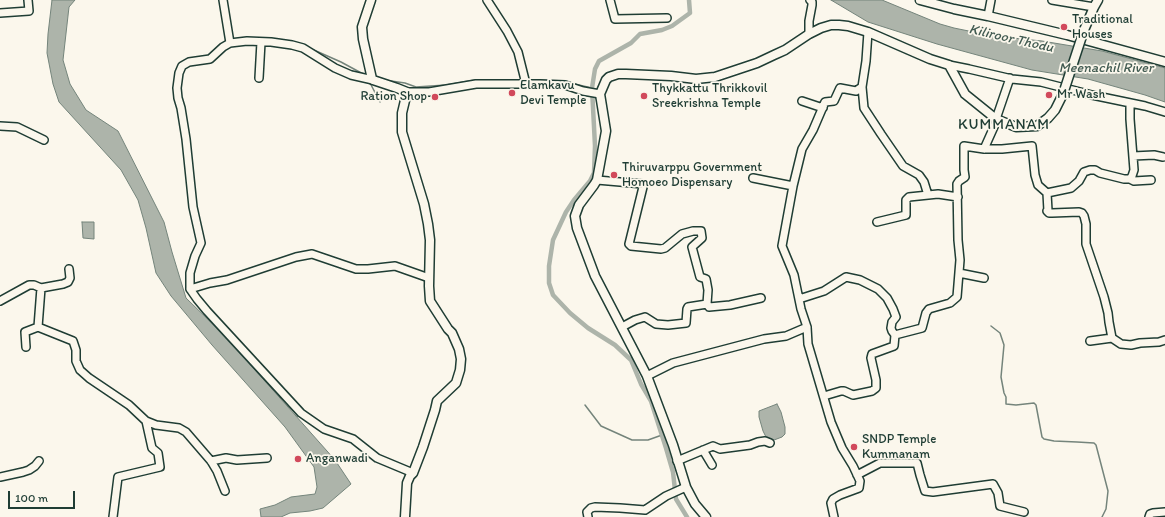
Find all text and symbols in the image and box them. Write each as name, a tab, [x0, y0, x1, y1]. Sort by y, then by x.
place label: Traditional Houses	[1072, 12, 1133, 43]
water label: Kiliroor Thodu	[967, 21, 1055, 57]
marker: Traditional Houses	[1059, 22, 1069, 32]
water label: Meenachil River	[1059, 60, 1153, 76]
place label: Elamkavu Devi Temple	[520, 78, 586, 109]
place label: Thykkattu Thrikkovil Sreekrishna Temple	[652, 81, 767, 112]
place label: Mr Wash	[1057, 87, 1105, 103]
marker: Elamkavu Devi Temple	[507, 88, 517, 98]
place label: Ration Shop	[360, 89, 427, 105]
marker: Mr Wash	[1044, 90, 1054, 100]
marker: Thykkattu Thrikkovil Sreekrishna Temple	[639, 91, 649, 101]
marker: Ration Shop	[430, 92, 440, 102]
district label: KUMMANAM	[958, 116, 1050, 134]
place label: Thiruvarppu Government Homoeo Dispensary	[622, 160, 762, 191]
marker: Thiruvarppu Government Homoeo Dispensary	[609, 170, 619, 180]
place label: SNDP Temple Kummanam	[862, 432, 936, 463]
marker: SNDP Temple Kummanam	[849, 442, 859, 452]
place label: Anganwadi	[306, 451, 368, 467]
marker: Anganwadi	[293, 454, 303, 464]
scale bar	[10, 483, 77, 509]
text: 100 m	[15, 491, 48, 505]

